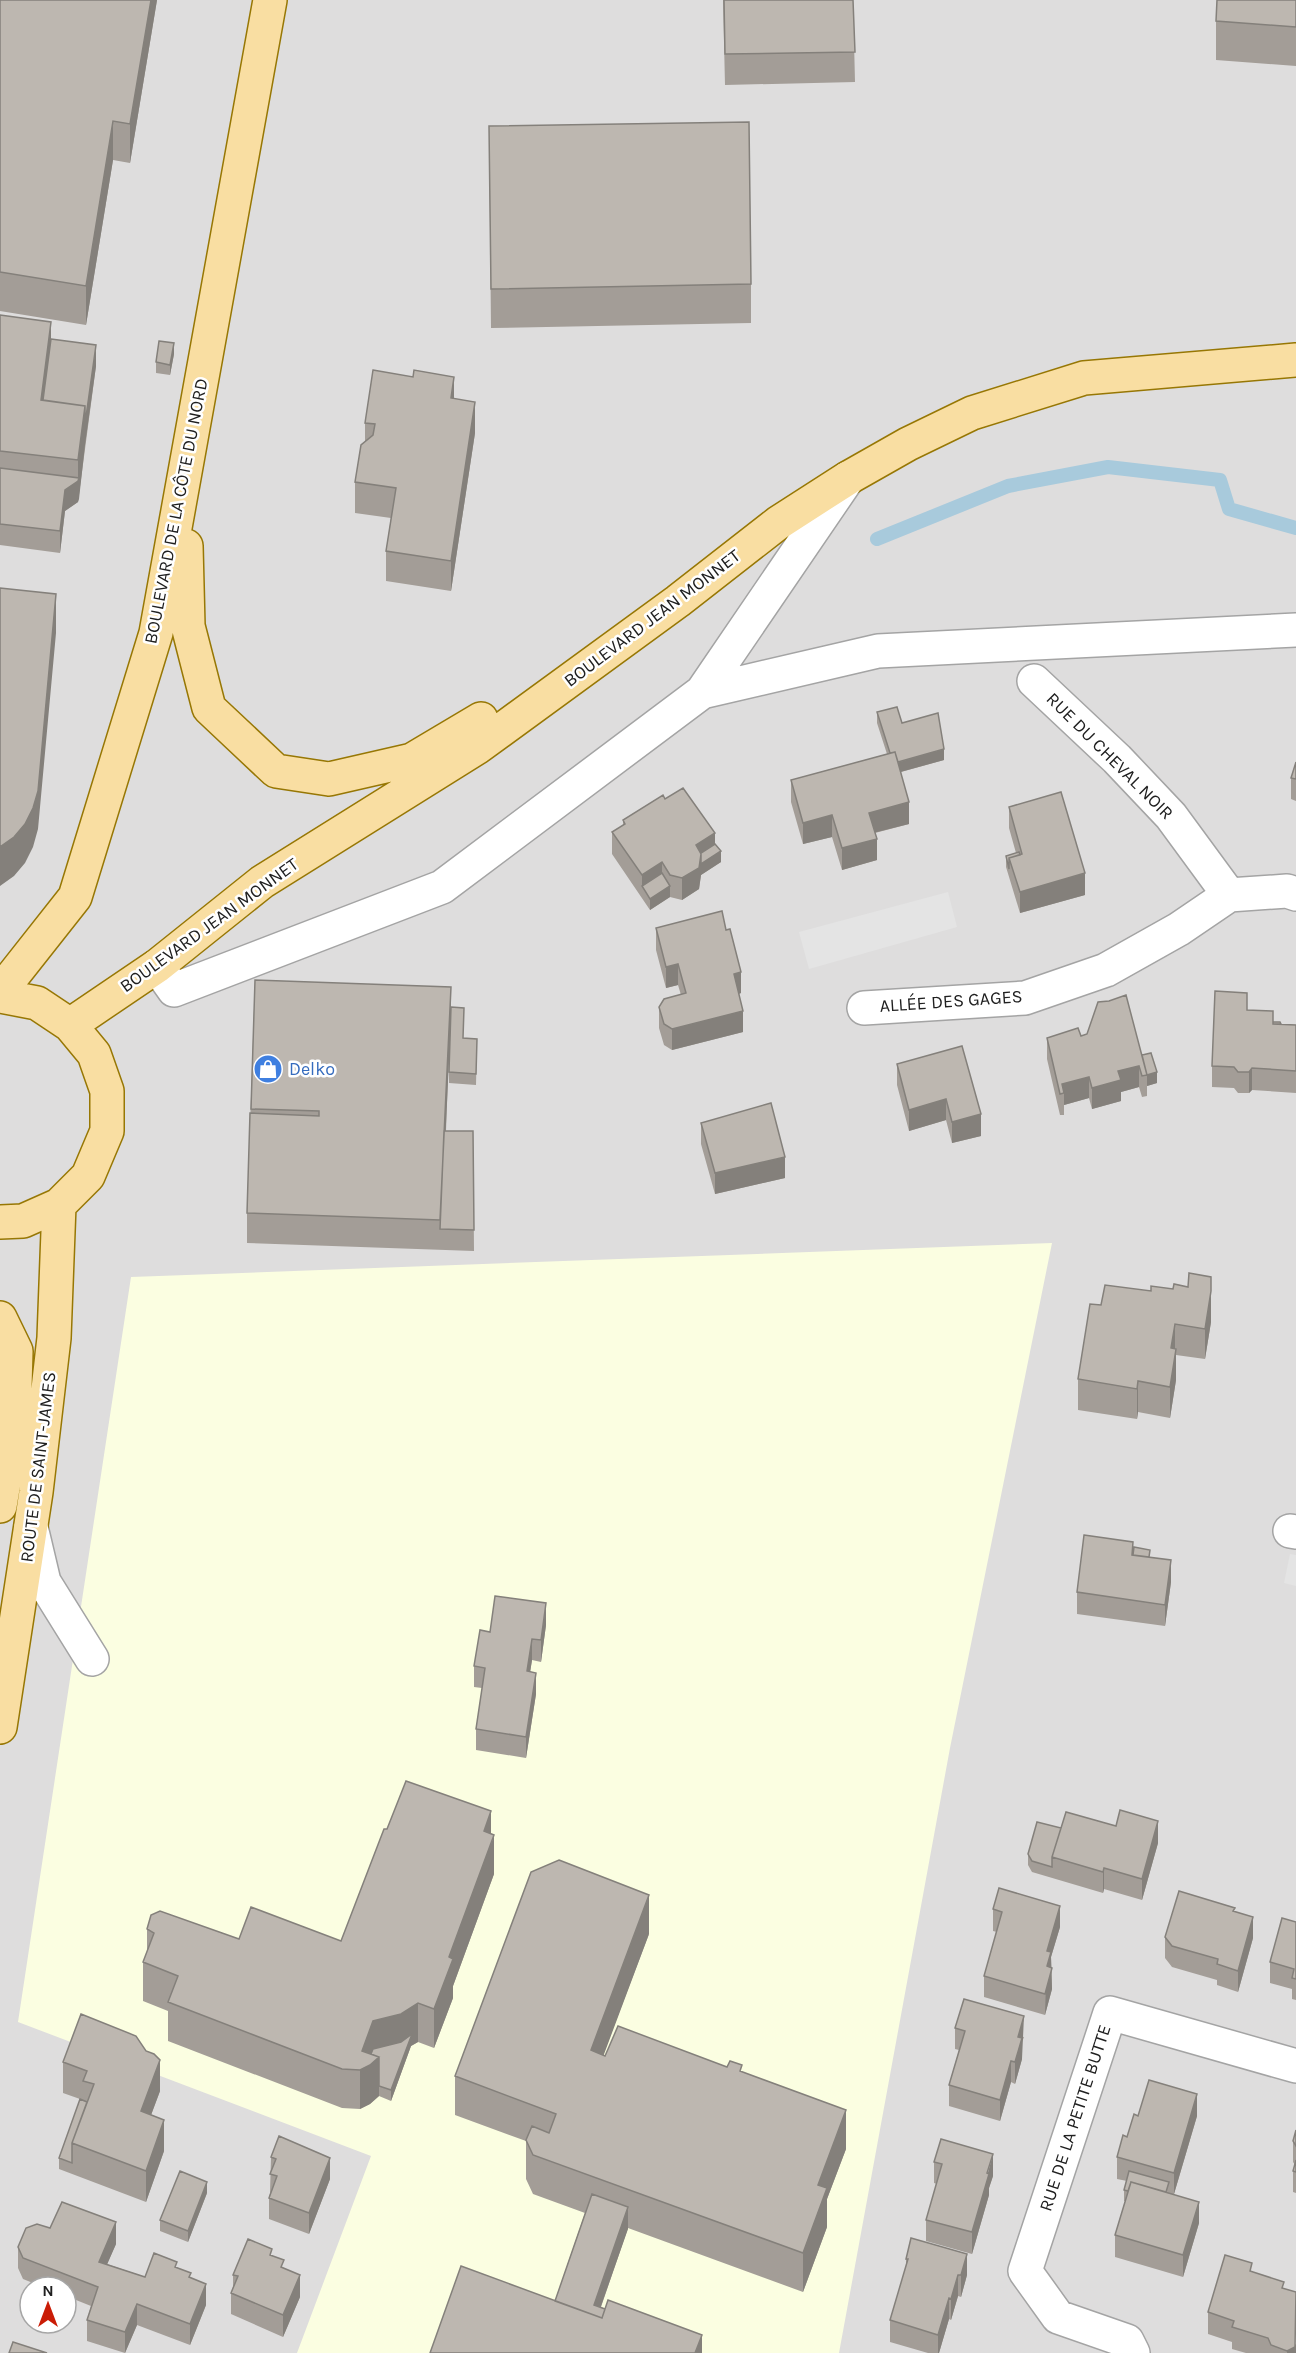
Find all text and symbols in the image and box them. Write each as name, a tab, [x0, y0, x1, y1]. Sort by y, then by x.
street label: BOULEVARD DE LA CÔTE DU NORD	[139, 376, 213, 646]
street label: BOULEVARD JEAN MONNET	[559, 544, 745, 692]
street label: RUE DU CHEVAL NOIR	[1042, 688, 1178, 824]
street label: BOULEVARD JEAN MONNET	[116, 853, 302, 997]
street label: ALLÉE DES GAGES	[879, 984, 1023, 1017]
shop icon: Delko	[252, 1053, 284, 1085]
place label: Delko	[289, 1058, 335, 1080]
street label: ROUTE DE SAINT-JAMES	[15, 1370, 61, 1564]
street label: RUE DE LA PETITE BUTTE	[1034, 2022, 1116, 2214]
north arrow	[18, 2275, 78, 2335]
text: N	[42, 2281, 54, 2300]

